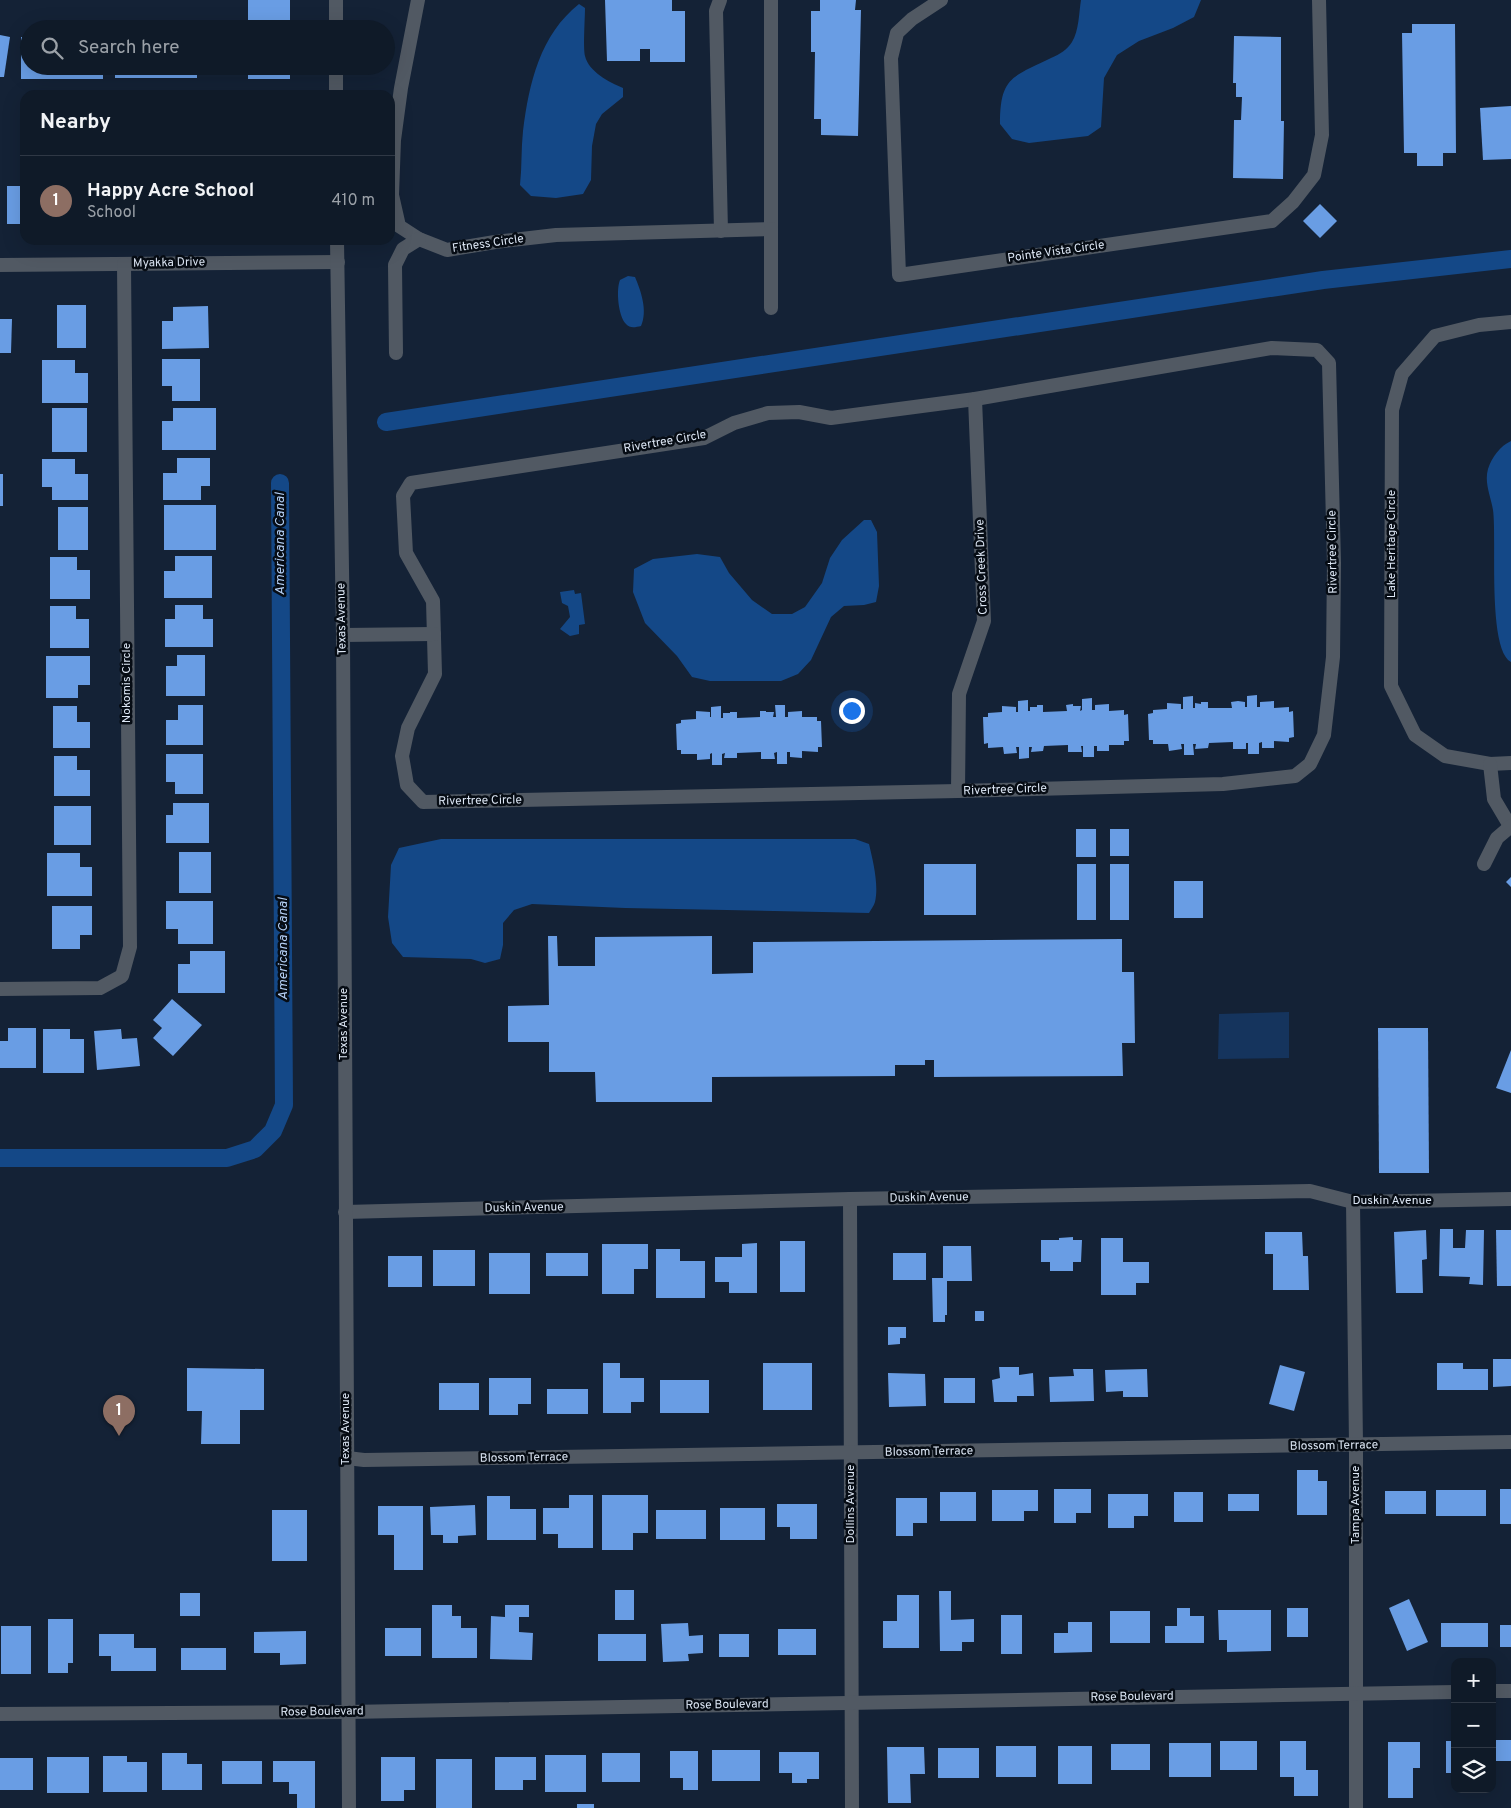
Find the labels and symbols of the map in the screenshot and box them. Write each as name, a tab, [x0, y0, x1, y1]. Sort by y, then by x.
street label: Fitness Circle	[451, 231, 525, 257]
street label: Pointe Vista Circle	[1006, 237, 1106, 267]
street label: Myakka Drive	[133, 254, 205, 272]
street label: Rivertree Circle	[622, 427, 708, 457]
street label: Lake Heritage Circle	[1384, 490, 1400, 598]
water label: Americana Canal	[272, 491, 289, 595]
street label: Rivertree Circle	[1324, 510, 1342, 594]
street label: Cross Creek Drive	[972, 519, 992, 615]
street label: Texas Avenue	[333, 583, 351, 655]
street label: Nokomis Circle	[119, 643, 135, 723]
your location	[839, 698, 865, 724]
street label: Rivertree Circle	[963, 781, 1047, 799]
street label: Rivertree Circle	[438, 792, 522, 810]
water label: Americana Canal	[275, 896, 292, 1000]
street label: Texas Avenue	[336, 988, 352, 1060]
street label: Duskin Avenue	[889, 1189, 969, 1207]
street label: Duskin Avenue	[1352, 1193, 1432, 1209]
street label: Duskin Avenue	[484, 1199, 564, 1217]
street label: Texas Avenue	[338, 1393, 354, 1465]
pin: 1	[103, 1395, 135, 1436]
street label: Blossom Terrace	[1290, 1437, 1378, 1455]
street label: Blossom Terrace	[885, 1443, 973, 1461]
street label: Blossom Terrace	[480, 1449, 568, 1467]
street label: Dollins Avenue	[843, 1465, 859, 1543]
street label: Tampa Avenue	[1348, 1466, 1364, 1544]
street label: Rose Boulevard	[1090, 1688, 1174, 1706]
street label: Rose Boulevard	[685, 1696, 769, 1714]
street label: Rose Boulevard	[280, 1703, 364, 1721]

